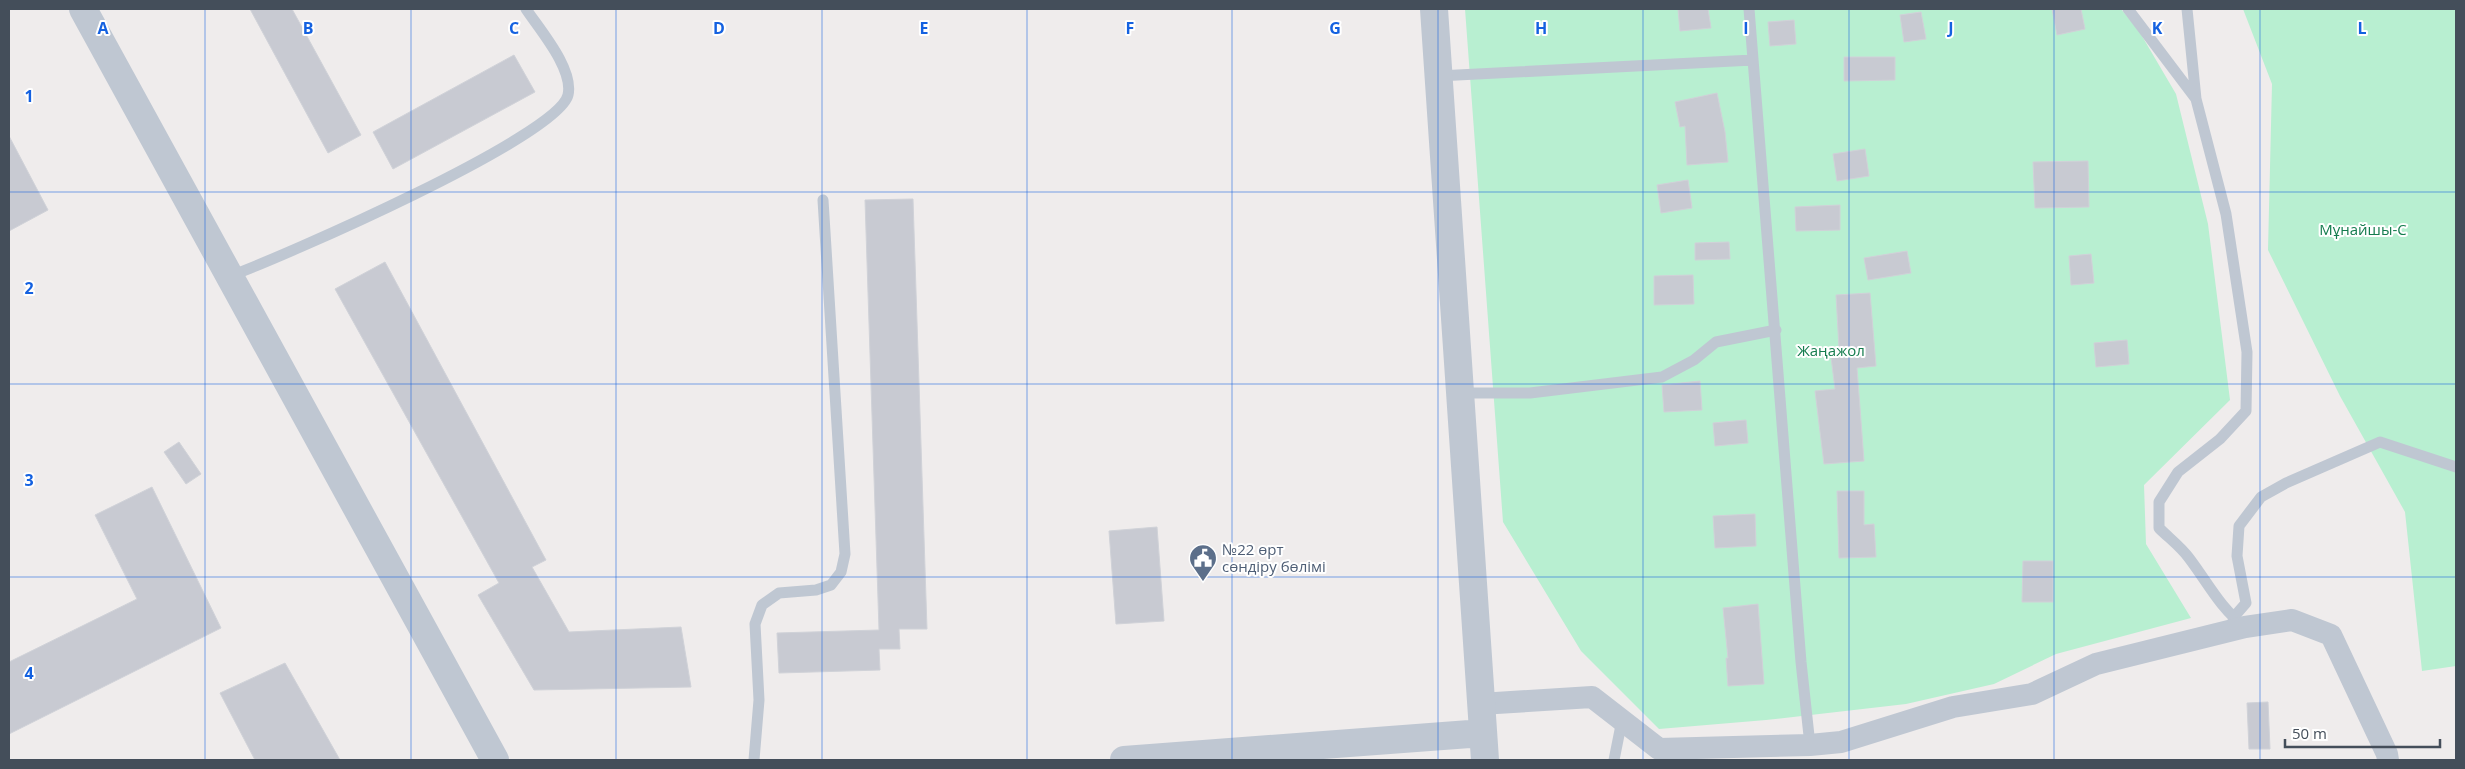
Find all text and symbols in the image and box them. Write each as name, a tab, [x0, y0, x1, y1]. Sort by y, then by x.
text: A	[97, 17, 109, 39]
text: B	[303, 17, 313, 39]
text: C	[509, 17, 519, 39]
text: D	[713, 17, 725, 39]
text: E	[920, 17, 929, 39]
text: F	[1126, 17, 1134, 39]
text: G	[1329, 17, 1341, 39]
text: H	[1535, 17, 1547, 39]
text: I	[1743, 17, 1749, 39]
text: J	[1946, 17, 1954, 39]
text: K	[2152, 17, 2163, 39]
text: L	[2357, 17, 2367, 39]
text: 1	[24, 85, 34, 107]
park label: Мұнайшы-С	[2319, 219, 2407, 239]
text: 2	[24, 277, 34, 299]
park label: Жаңажол	[1797, 340, 1865, 360]
text: 3	[24, 469, 34, 491]
place label: №22 өрт сөндіру бөлімі	[1222, 539, 1326, 576]
public building icon: №22 өрт сөндіру бөлімі	[1188, 543, 1218, 582]
text: 4	[24, 662, 34, 684]
scale bar	[2285, 716, 2440, 748]
text: 50 m	[2292, 723, 2327, 743]

